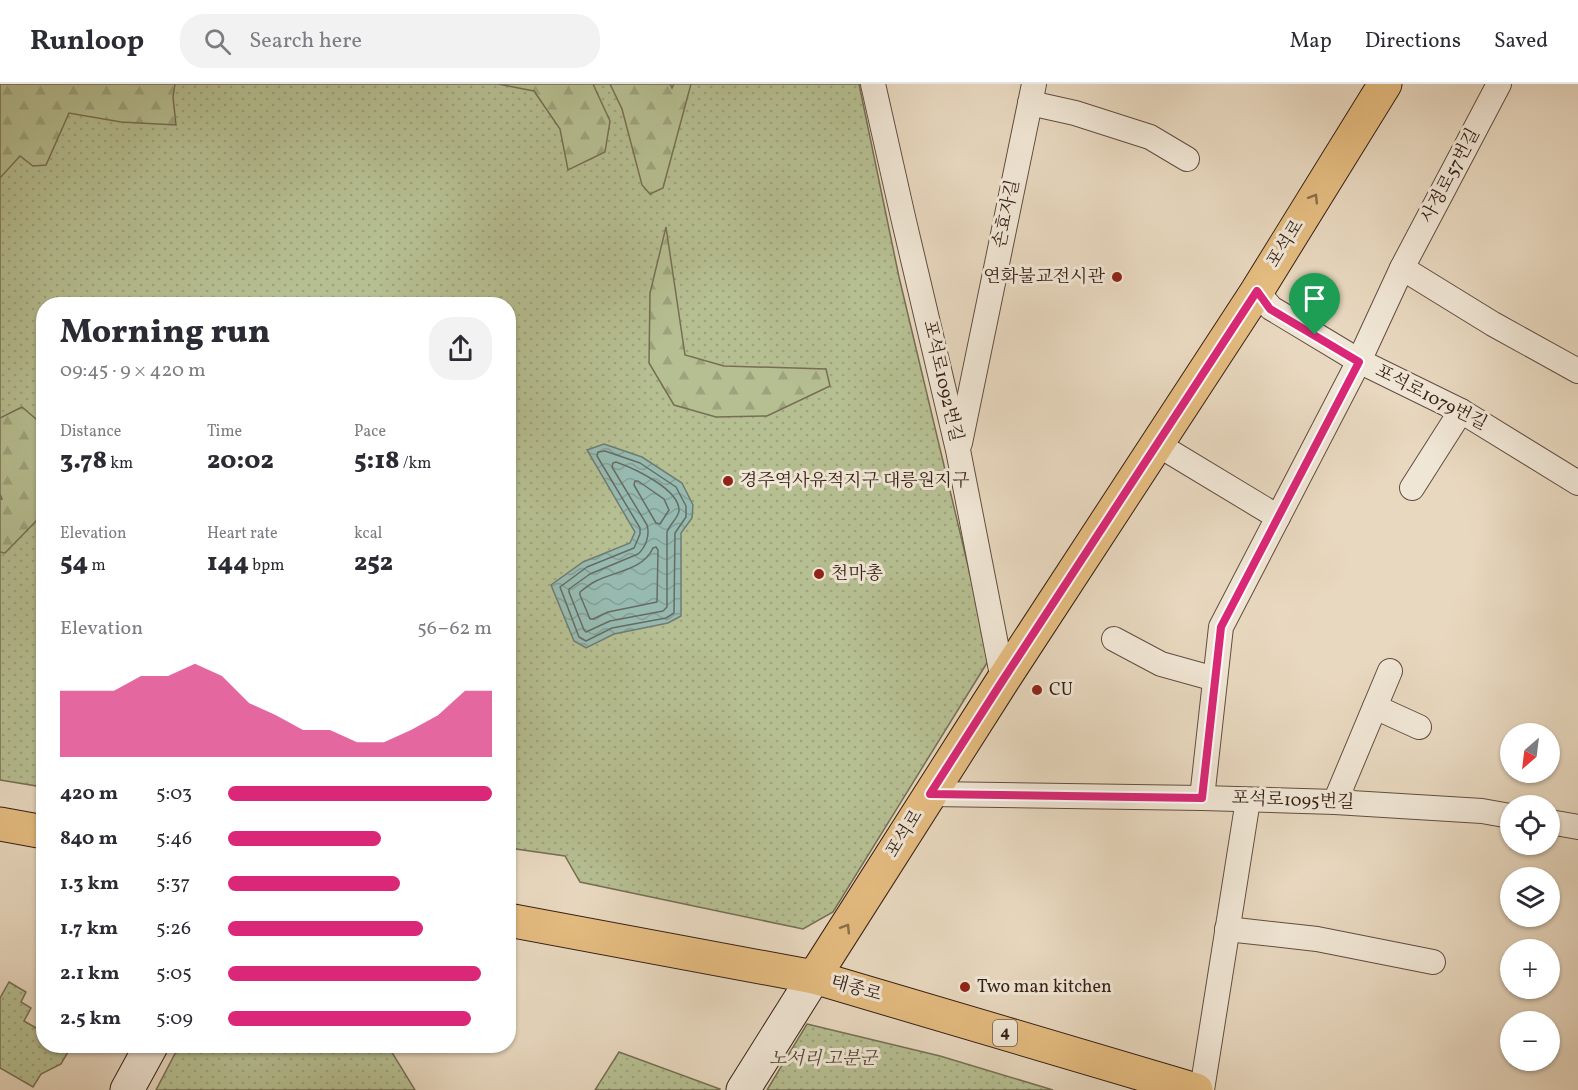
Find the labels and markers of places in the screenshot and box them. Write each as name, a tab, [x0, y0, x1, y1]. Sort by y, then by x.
place label: 연화불교전시관	[983, 265, 1106, 290]
marker: 연화불교전시관	[1110, 270, 1124, 284]
pin	[1289, 273, 1340, 335]
place label: 경주역사유적지구 대릉원지구	[740, 469, 970, 494]
marker: 경주역사유적지구 대릉원지구	[721, 474, 735, 488]
place label: 천마총	[831, 562, 883, 587]
marker: 천마총	[812, 567, 826, 581]
place label: CU	[1049, 678, 1073, 703]
marker: CU	[1030, 683, 1044, 697]
place label: Two man kitchen	[977, 975, 1112, 1000]
marker: Two man kitchen	[958, 980, 972, 994]

